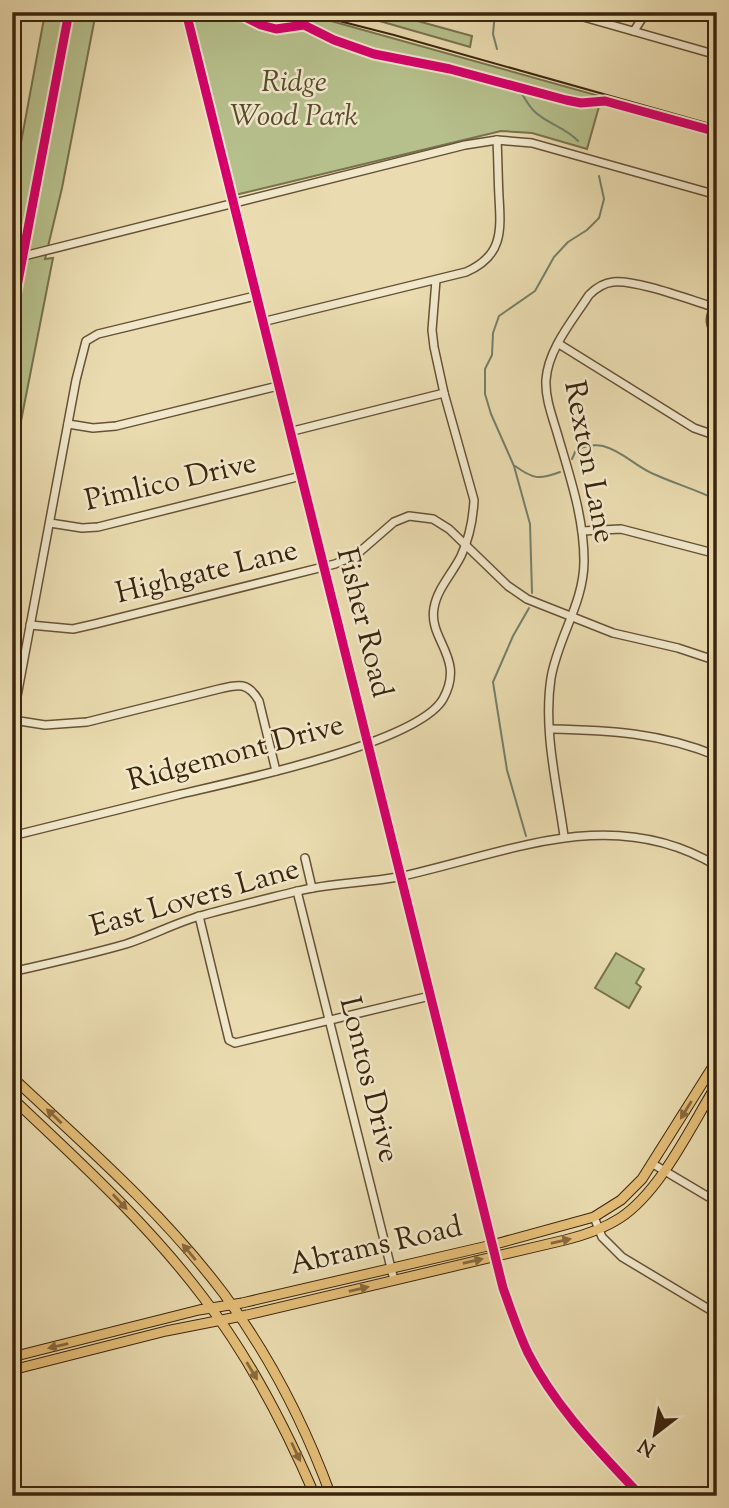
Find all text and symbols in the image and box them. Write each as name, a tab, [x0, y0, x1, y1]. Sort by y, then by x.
park label: Ridge Wood Park	[230, 62, 358, 139]
street label: Rexton Lane	[551, 377, 625, 547]
street label: Pimlico Drive	[81, 442, 261, 524]
street label: Highgate Lane	[111, 530, 303, 616]
street label: Fisher Road	[324, 544, 402, 702]
street label: Ridgemont Drive	[123, 704, 349, 804]
street label: East Lovers Lane	[85, 849, 305, 949]
street label: Lontos Drive	[327, 993, 409, 1167]
one-way arrow	[679, 1101, 692, 1120]
one-way arrow	[46, 1109, 63, 1125]
one-way arrow	[112, 1193, 128, 1211]
street label: Abrams Road	[285, 1206, 467, 1288]
one-way arrow	[550, 1235, 572, 1246]
one-way arrow	[182, 1243, 197, 1260]
one-way arrow	[462, 1256, 484, 1267]
one-way arrow	[348, 1283, 370, 1294]
one-way arrow	[47, 1340, 69, 1351]
one-way arrow	[246, 1361, 258, 1380]
north arrow	[620, 1400, 690, 1470]
text: N	[634, 1431, 661, 1462]
one-way arrow	[291, 1442, 302, 1462]

